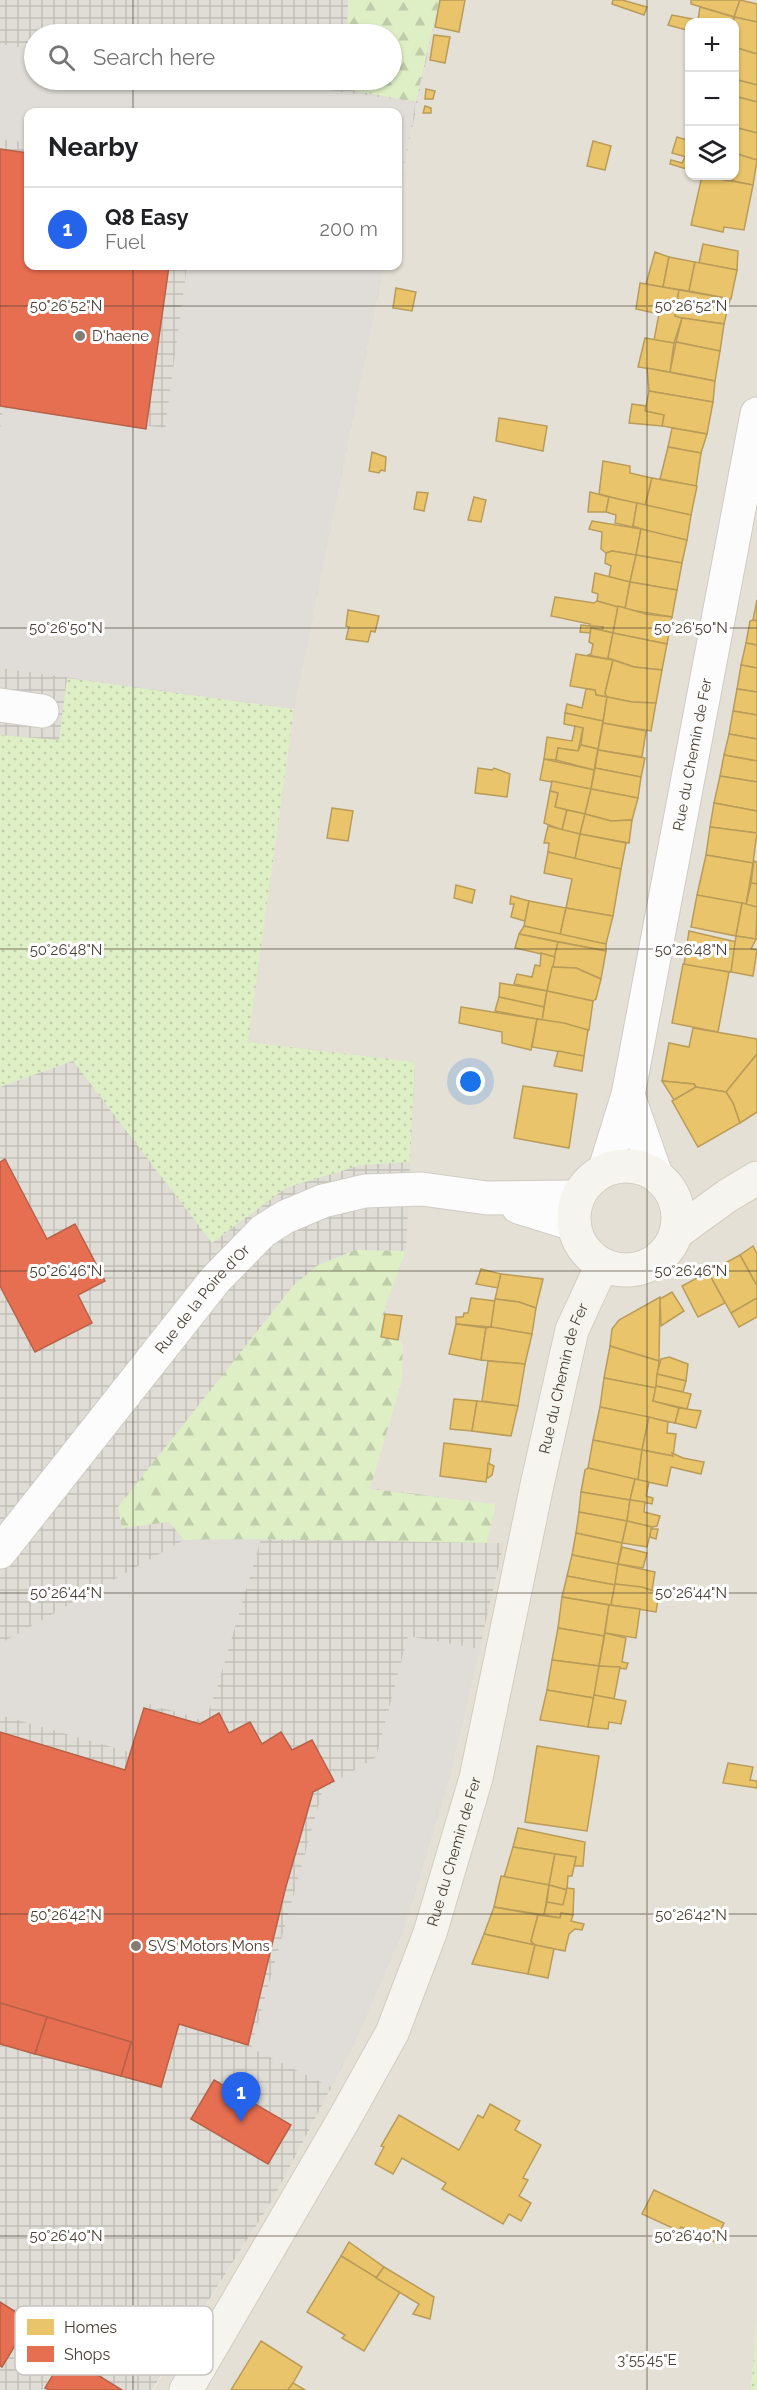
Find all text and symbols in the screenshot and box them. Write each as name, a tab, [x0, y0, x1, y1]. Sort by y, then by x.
map controls	[685, 18, 739, 180]
button: +	[685, 18, 739, 72]
search box	[24, 24, 402, 90]
icon: search	[45, 41, 78, 74]
text: Search here	[93, 44, 215, 70]
button: −	[685, 72, 739, 126]
button: layers	[685, 126, 739, 180]
text: Nearby	[48, 132, 138, 162]
text: Q8 Easy	[105, 204, 189, 230]
text: 1	[63, 217, 72, 241]
text: 200 m	[320, 217, 378, 241]
text: Fuel	[105, 230, 145, 254]
text: 50°26'52"N	[30, 297, 102, 315]
text: 50°26'52"N	[655, 297, 727, 315]
place label: D'haene	[92, 327, 149, 345]
marker: D'haene	[73, 329, 87, 343]
text: 50°26'50"N	[29, 619, 103, 637]
text: 50°26'50"N	[654, 619, 728, 637]
street label: Rue du Chemin de Fer	[669, 676, 716, 833]
text: 50°26'48"N	[30, 941, 102, 959]
text: 50°26'48"N	[655, 941, 727, 959]
your location	[456, 1067, 485, 1096]
street label: Rue de la Poire d'Or	[151, 1240, 254, 1357]
text: 50°26'46"N	[30, 1262, 102, 1280]
text: 50°26'46"N	[655, 1262, 727, 1280]
street label: Rue du Chemin de Fer	[535, 1300, 592, 1456]
text: 50°26'44"N	[30, 1584, 102, 1602]
text: 50°26'44"N	[655, 1584, 727, 1602]
street label: Rue du Chemin de Fer	[423, 1774, 485, 1929]
text: 50°26'42"N	[30, 1906, 102, 1924]
text: 50°26'42"N	[655, 1906, 727, 1924]
place label: SVS Motors Mons	[148, 1937, 270, 1955]
marker: SVS Motors Mons	[129, 1939, 143, 1953]
pin: 1	[222, 2072, 260, 2122]
text: 50°26'40"N	[30, 2227, 102, 2245]
text: 50°26'40"N	[655, 2227, 727, 2245]
legend	[15, 2306, 213, 2375]
text: Homes	[64, 2318, 117, 2337]
text: Shops	[64, 2345, 110, 2364]
text: 3°55'45"E	[617, 2351, 677, 2369]

